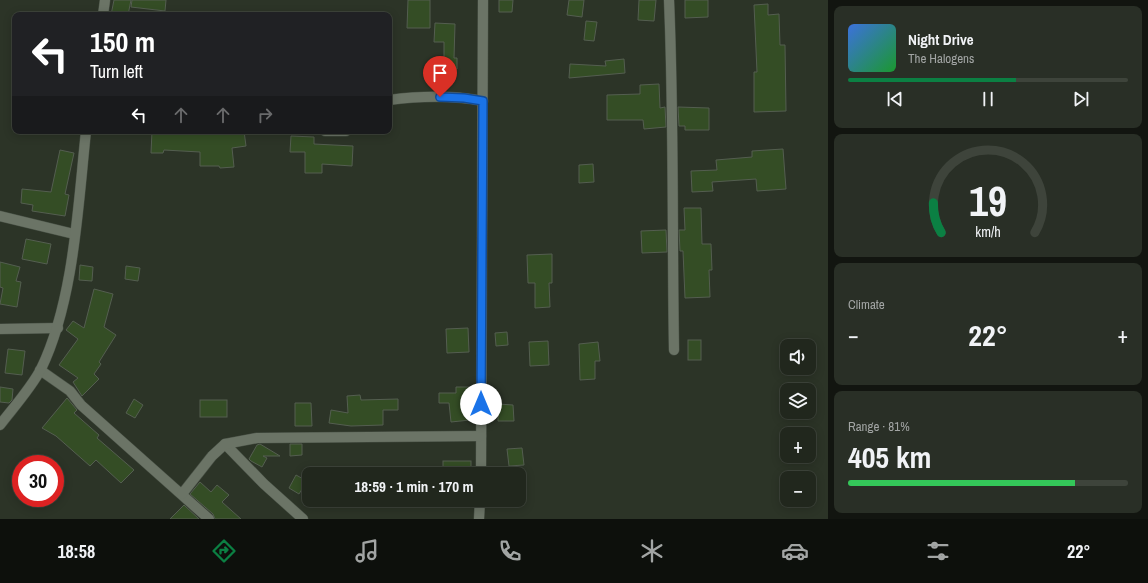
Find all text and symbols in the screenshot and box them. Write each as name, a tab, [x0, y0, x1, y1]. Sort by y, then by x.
text: 150 m	[90, 23, 155, 61]
icon: left	[24, 28, 76, 80]
text: Night Drive	[908, 29, 974, 50]
text: The Halogens	[908, 50, 974, 67]
pin	[423, 56, 457, 97]
text: Turn left	[90, 59, 143, 84]
icon: arrive	[429, 62, 451, 84]
icon: previous	[884, 88, 906, 110]
icon: pause	[977, 88, 999, 110]
icon: next	[1070, 88, 1092, 110]
icon: left	[128, 104, 150, 126]
icon: ahead	[170, 104, 192, 126]
icon: ahead	[212, 104, 234, 126]
icon: right	[254, 104, 276, 126]
text: 19	[969, 173, 1007, 229]
text: km/h	[975, 222, 1001, 241]
text: Climate	[848, 296, 885, 313]
text: 22°	[968, 315, 1008, 355]
text: −	[848, 320, 859, 350]
text: +	[1117, 320, 1128, 350]
map controls	[780, 339, 816, 507]
button: sound	[780, 339, 816, 375]
position arrow	[460, 383, 502, 425]
button: layers	[780, 383, 816, 419]
text: Range · 81%	[848, 418, 910, 435]
button: +	[780, 427, 816, 463]
text: 405 km	[848, 437, 931, 477]
speed limit sign: 30	[12, 455, 64, 507]
button: −	[780, 471, 816, 507]
text: 18:59 · 1 min · 170 m	[355, 476, 473, 497]
icon: directions	[210, 537, 238, 565]
icon: music	[353, 537, 381, 565]
icon: phone	[496, 537, 524, 565]
icon: climate	[638, 537, 666, 565]
icon: car	[781, 537, 809, 565]
icon: filters	[924, 537, 952, 565]
text: 18:58	[57, 539, 95, 564]
text: 22°	[1067, 539, 1091, 564]

